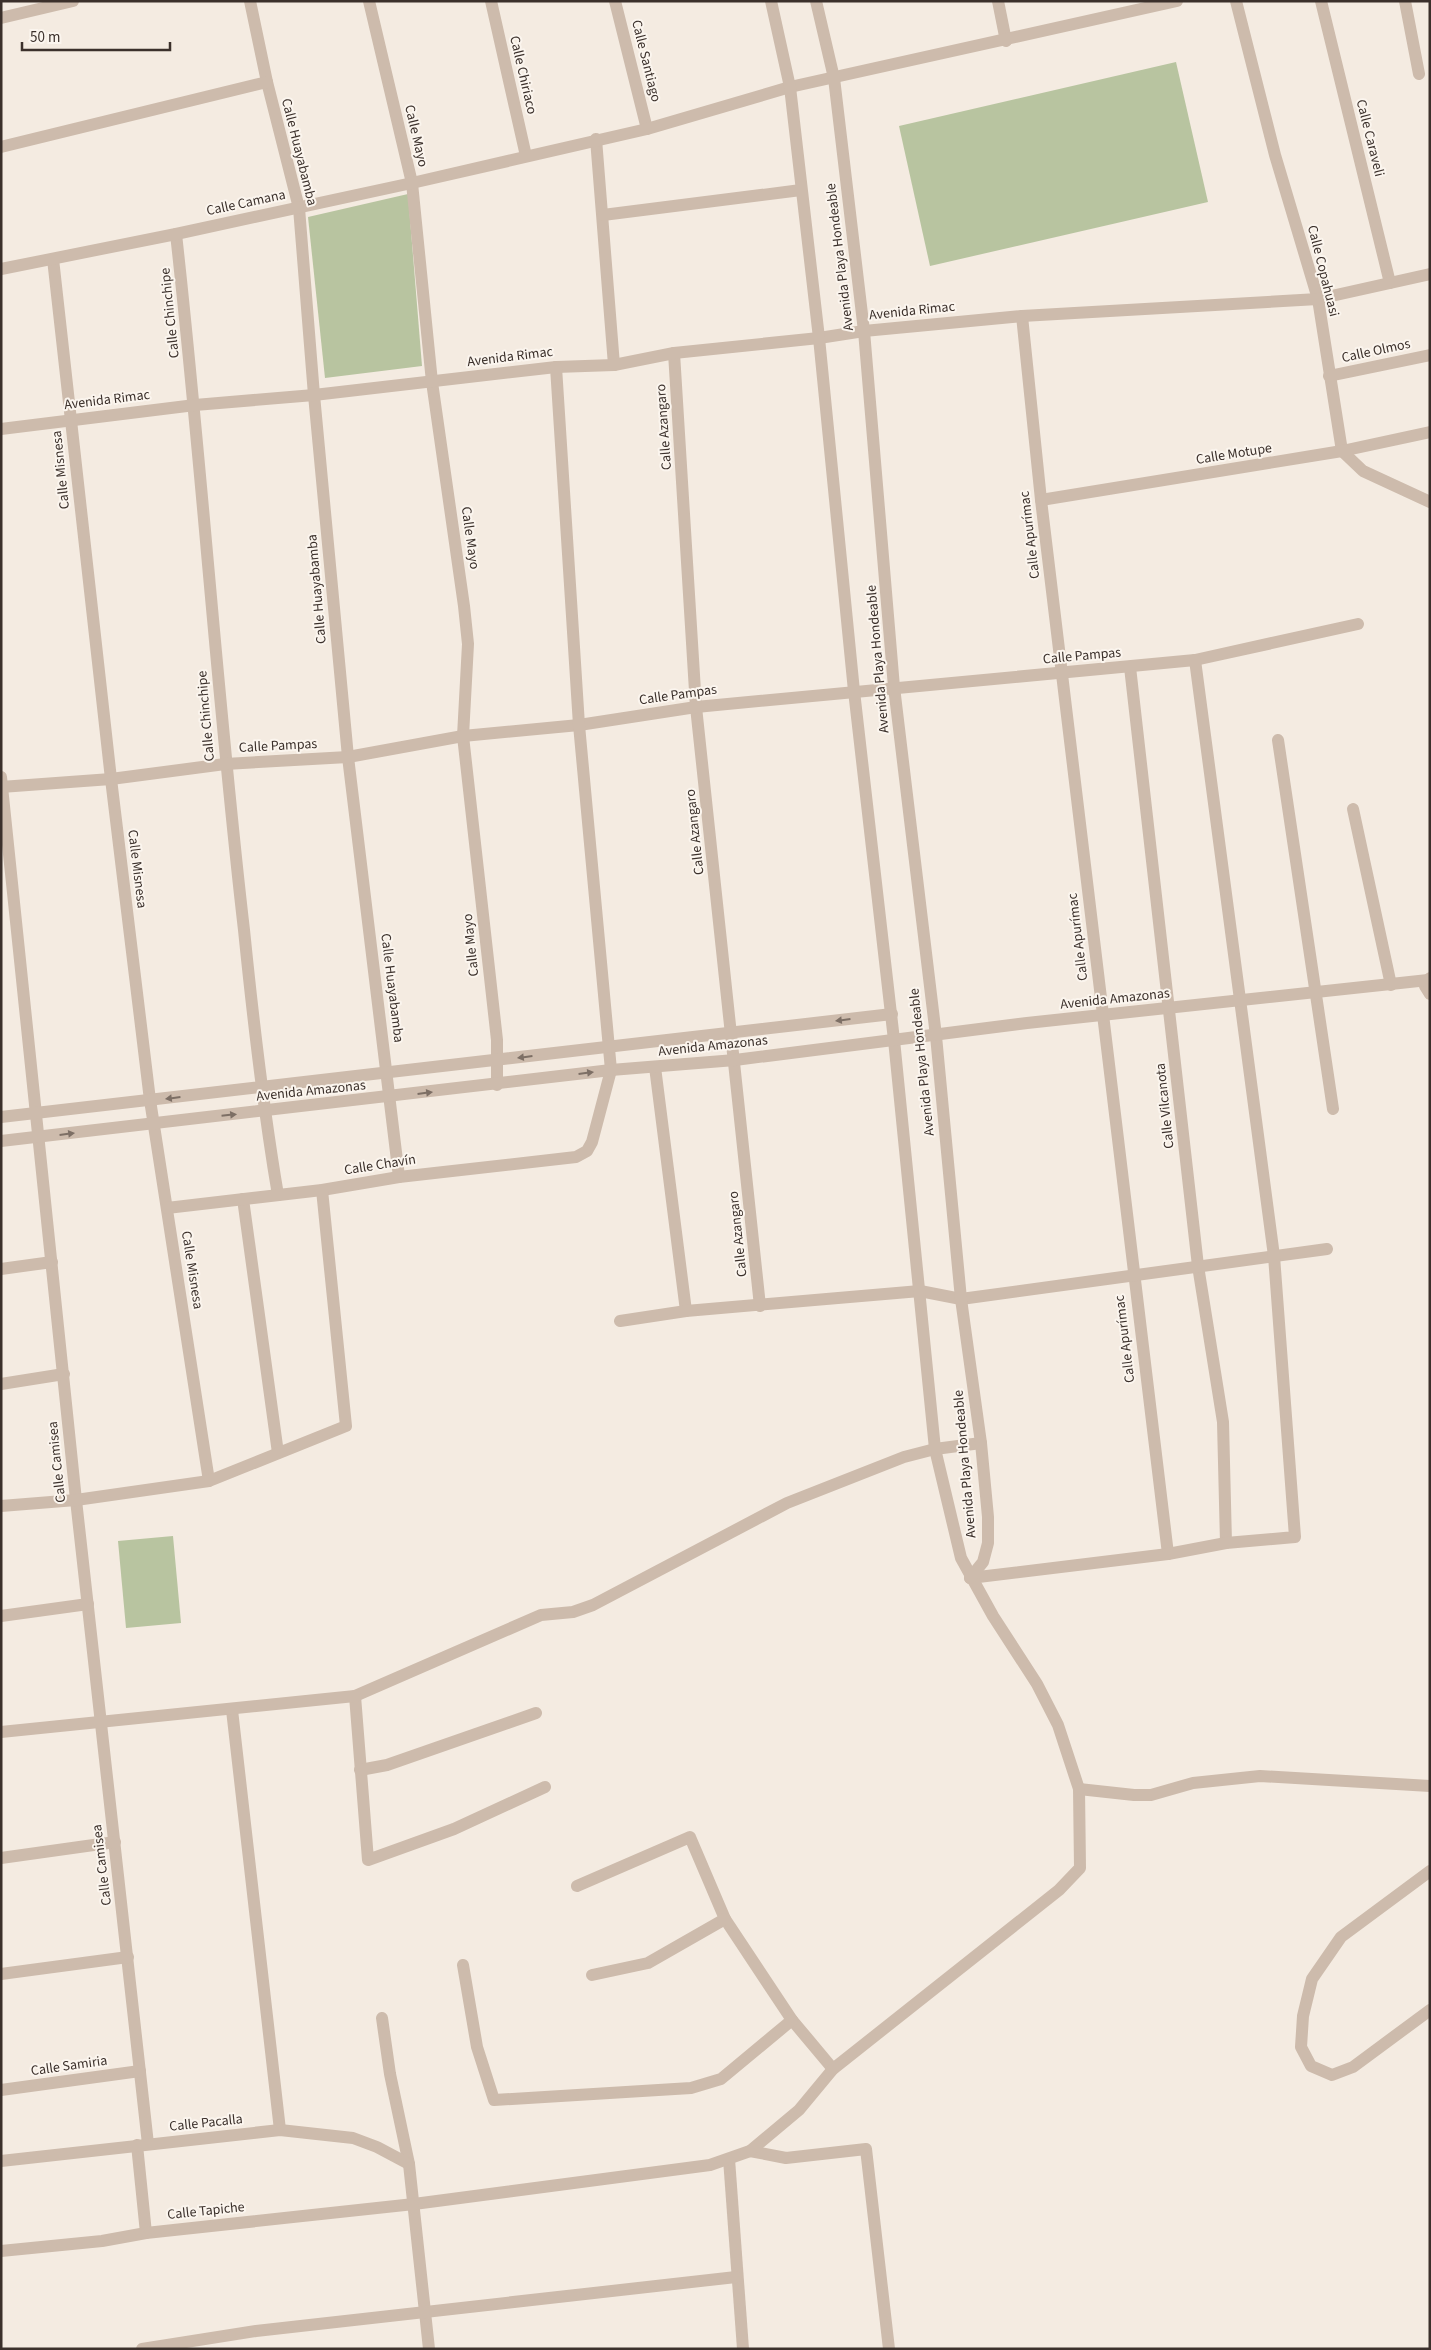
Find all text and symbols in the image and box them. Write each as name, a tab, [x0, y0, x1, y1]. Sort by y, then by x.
street label: Calle Santiago	[626, 18, 666, 104]
scale bar	[22, 20, 170, 52]
text: 50 m	[30, 27, 60, 48]
street label: Calle Chiriaco	[504, 34, 542, 116]
street label: Calle Huayabamba	[276, 96, 322, 208]
street label: Calle Caraveli	[1351, 97, 1389, 179]
street label: Calle Mayo	[399, 103, 433, 169]
street label: Avenida Playa Hondeable	[821, 182, 859, 332]
street label: Calle Camana	[205, 185, 287, 221]
street label: Calle Copahuasi	[1302, 223, 1344, 319]
street label: Calle Chinchipe	[155, 267, 185, 359]
street label: Avenida Rimac	[868, 296, 956, 325]
street label: Calle Olmos	[1340, 334, 1412, 368]
street label: Avenida Rimac	[466, 342, 555, 372]
street label: Calle Azangaro	[651, 383, 677, 471]
street label: Avenida Rimac	[63, 385, 152, 415]
street label: Calle Misnesa	[47, 430, 75, 510]
street label: Calle Motupe	[1195, 438, 1273, 470]
street label: Calle Apurímac	[1015, 489, 1045, 580]
street label: Calle Mayo	[456, 505, 484, 571]
street label: Calle Huayabamba	[302, 533, 332, 645]
street label: Avenida Playa Hondeable	[862, 584, 894, 734]
street label: Calle Pampas	[1042, 643, 1122, 669]
street label: Calle Chinchipe	[192, 670, 220, 762]
street label: Calle Pampas	[638, 680, 718, 710]
street label: Calle Pampas	[238, 734, 318, 758]
street label: Calle Azangaro	[681, 788, 709, 876]
street label: Calle Misnesa	[122, 829, 152, 909]
street label: Calle Apurímac	[1063, 891, 1093, 982]
street label: Calle Mayo	[458, 913, 484, 977]
street label: Calle Huayabamba	[375, 932, 409, 1044]
street label: Avenida Amazonas	[1059, 983, 1171, 1015]
street label: Avenida Playa Hondeable	[904, 987, 940, 1137]
one-way arrow	[835, 1016, 851, 1024]
street label: Avenida Amazonas	[657, 1030, 769, 1062]
one-way arrow	[517, 1053, 533, 1061]
street label: Calle Vilcanota	[1151, 1062, 1179, 1150]
one-way arrow	[578, 1069, 594, 1077]
street label: Avenida Amazonas	[255, 1075, 367, 1107]
one-way arrow	[417, 1089, 433, 1097]
one-way arrow	[164, 1094, 180, 1102]
one-way arrow	[221, 1111, 237, 1119]
one-way arrow	[59, 1130, 75, 1138]
street label: Calle Chavín	[343, 1149, 417, 1181]
street label: Calle Azangaro	[724, 1190, 752, 1278]
street label: Calle Misnesa	[176, 1229, 208, 1311]
street label: Calle Apurímac	[1110, 1293, 1140, 1384]
street label: Avenida Playa Hondeable	[949, 1389, 981, 1539]
street label: Calle Camisea	[43, 1420, 71, 1504]
street label: Calle Camisea	[87, 1823, 117, 1907]
street label: Calle Samiria	[30, 2051, 108, 2081]
street label: Calle Pacalla	[168, 2109, 244, 2137]
street label: Calle Tapiche	[166, 2197, 246, 2225]

